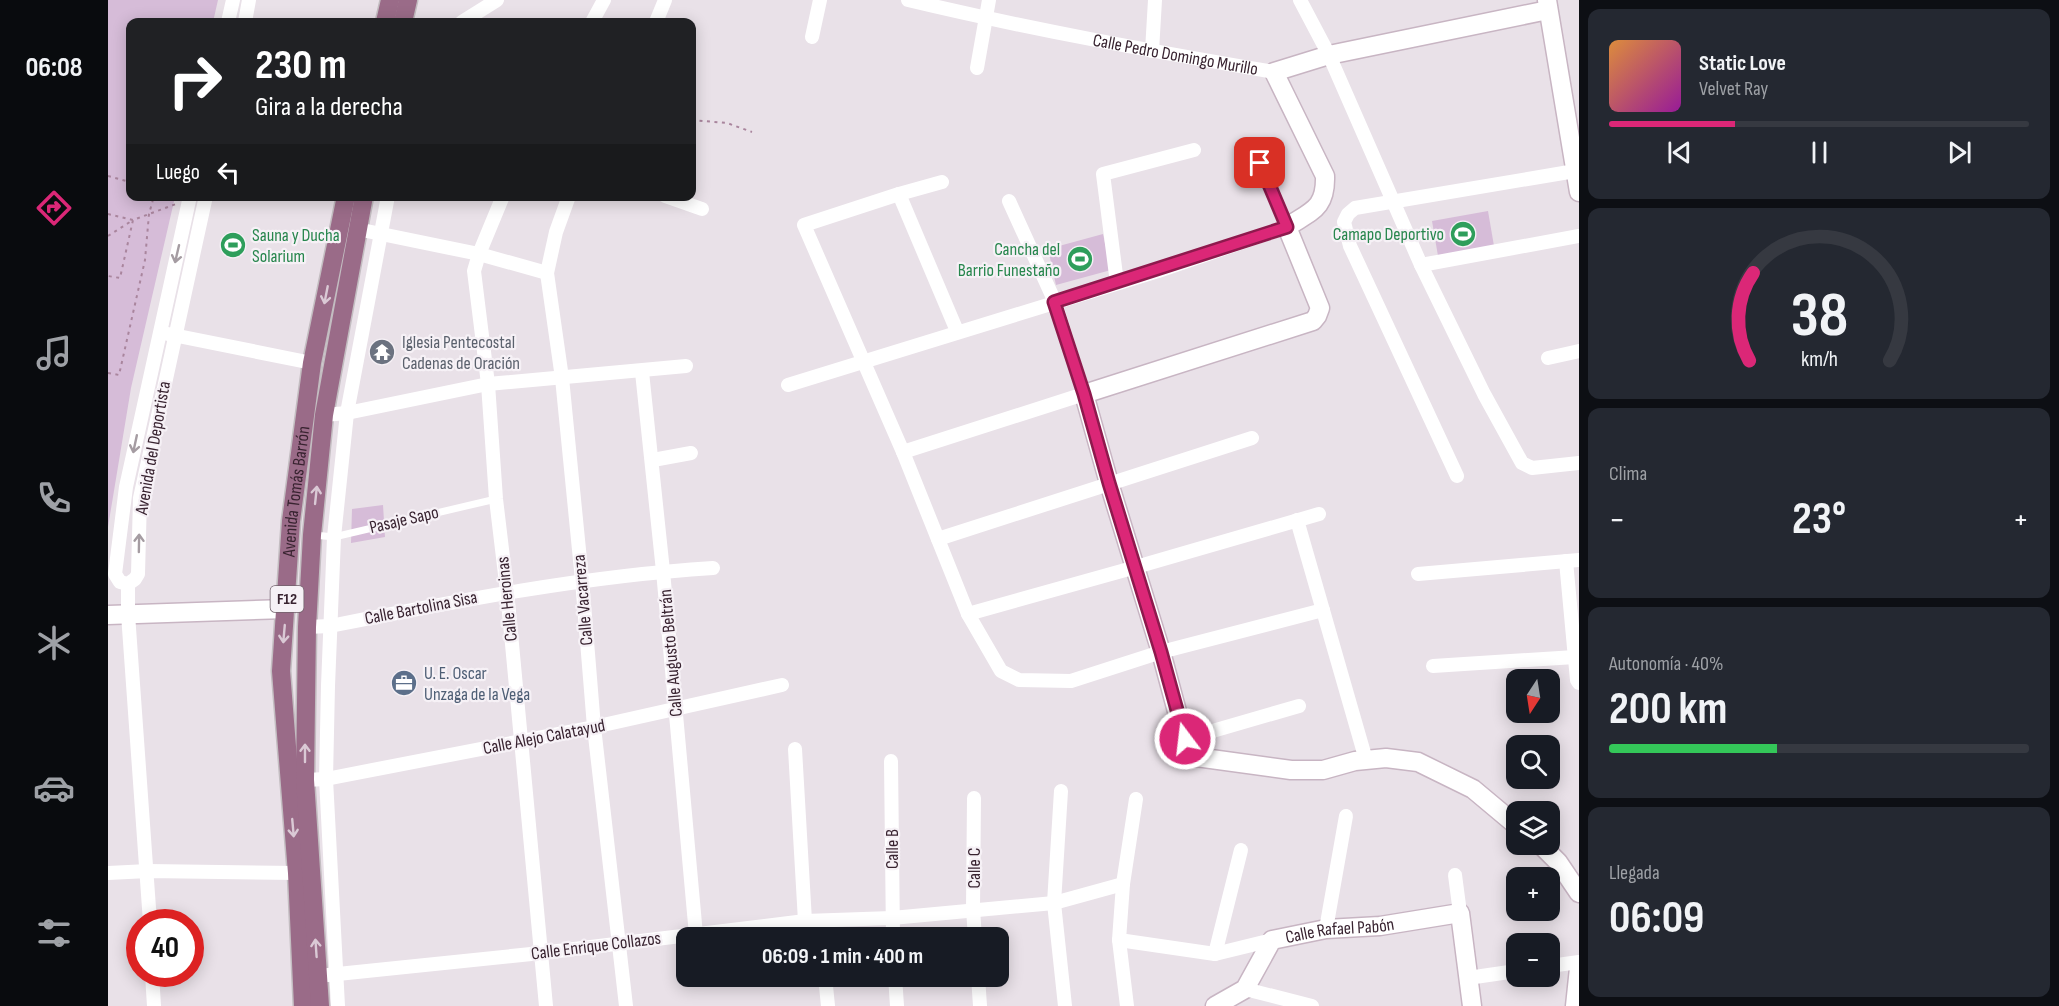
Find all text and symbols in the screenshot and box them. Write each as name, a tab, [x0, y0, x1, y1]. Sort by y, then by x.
street label: Calle Pedro Domingo Murillo	[1091, 29, 1260, 80]
text: 230 m	[255, 40, 347, 91]
icon: right	[156, 42, 234, 120]
text: Static Love	[1699, 50, 1786, 77]
text: 06:08	[25, 52, 83, 84]
text: Velvet Ray	[1699, 77, 1768, 101]
text: Gira a la derecha	[255, 91, 403, 123]
icon: previous	[1663, 136, 1696, 169]
icon: pause	[1803, 136, 1836, 169]
icon: next	[1943, 136, 1976, 169]
pin	[1234, 137, 1285, 188]
icon: arrive	[1243, 146, 1276, 179]
icon: left	[212, 156, 245, 189]
text: Luego	[156, 159, 200, 186]
icon: directions	[33, 187, 75, 229]
sports icon: Camapo Deportivo	[1448, 219, 1478, 249]
place label: Camapo Deportivo	[1333, 224, 1444, 245]
place label: Sauna y Ducha Solarium	[252, 225, 340, 267]
sports icon: Sauna y Ducha Solarium	[218, 230, 248, 260]
place label: Cancha del Barrio Funestaño	[958, 239, 1060, 281]
one-way arrow	[171, 244, 183, 263]
sports icon: Cancha del Barrio Funestaño	[1065, 244, 1095, 274]
text: 38	[1790, 279, 1848, 354]
one-way arrow	[320, 285, 331, 304]
icon: music	[33, 332, 75, 374]
place label: Iglesia Pentecostal Cadenas de Oración	[402, 332, 520, 374]
temple icon: Iglesia Pentecostal Cadenas de Oración	[367, 337, 397, 367]
text: km/h	[1800, 347, 1838, 372]
street label: Avenida del Deportista	[131, 380, 175, 517]
street label: Avenida Tomás Barrón	[278, 425, 314, 559]
one-way arrow	[129, 434, 141, 453]
text: Clima	[1609, 462, 1647, 486]
icon: phone	[33, 477, 75, 519]
one-way arrow	[311, 486, 322, 506]
text: 23°	[1792, 492, 1846, 547]
text: −	[1609, 500, 1625, 540]
text: +	[2013, 500, 2029, 540]
street label: Pasaje Sapo	[367, 502, 441, 538]
one-way arrow	[133, 534, 144, 554]
street label: Calle Vacarreza	[569, 554, 597, 646]
street label: Calle Heroinas	[492, 555, 522, 643]
road number: F12	[270, 586, 303, 612]
street label: Calle Bartolina Sisa	[363, 587, 479, 629]
street label: Calle Augusto Beltrán	[655, 588, 687, 718]
icon: climate	[33, 622, 75, 664]
one-way arrow	[278, 624, 289, 643]
text: Autonomía · 40%	[1609, 652, 1723, 676]
place label: U. E. Oscar Unzaga de la Vega	[424, 663, 530, 705]
office icon: U. E. Oscar Unzaga de la Vega	[389, 668, 419, 698]
north arrow	[1506, 669, 1560, 723]
map controls	[1506, 669, 1560, 987]
text: 200 km	[1609, 682, 1727, 737]
position arrow	[1153, 707, 1217, 771]
street label: Calle Alejo Calatayud	[481, 715, 607, 759]
button: search	[1506, 735, 1560, 789]
one-way arrow	[299, 744, 311, 764]
icon: car	[33, 767, 75, 809]
button: layers	[1506, 801, 1560, 855]
one-way arrow	[288, 818, 299, 838]
street label: Calle B	[882, 829, 903, 869]
street label: Calle C	[964, 848, 985, 888]
text: Llegada	[1609, 861, 1660, 885]
button: +	[1506, 867, 1560, 921]
text: 06:09	[1609, 891, 1704, 946]
speed limit sign: 40	[126, 909, 204, 987]
icon: filters	[33, 912, 75, 954]
street label: Calle Rafael Pabón	[1283, 913, 1396, 948]
street label: Calle Enrique Collazos	[530, 928, 662, 964]
button: −	[1506, 933, 1560, 987]
one-way arrow	[310, 938, 321, 958]
text: 06:09 · 1 min · 400 m	[762, 943, 923, 970]

